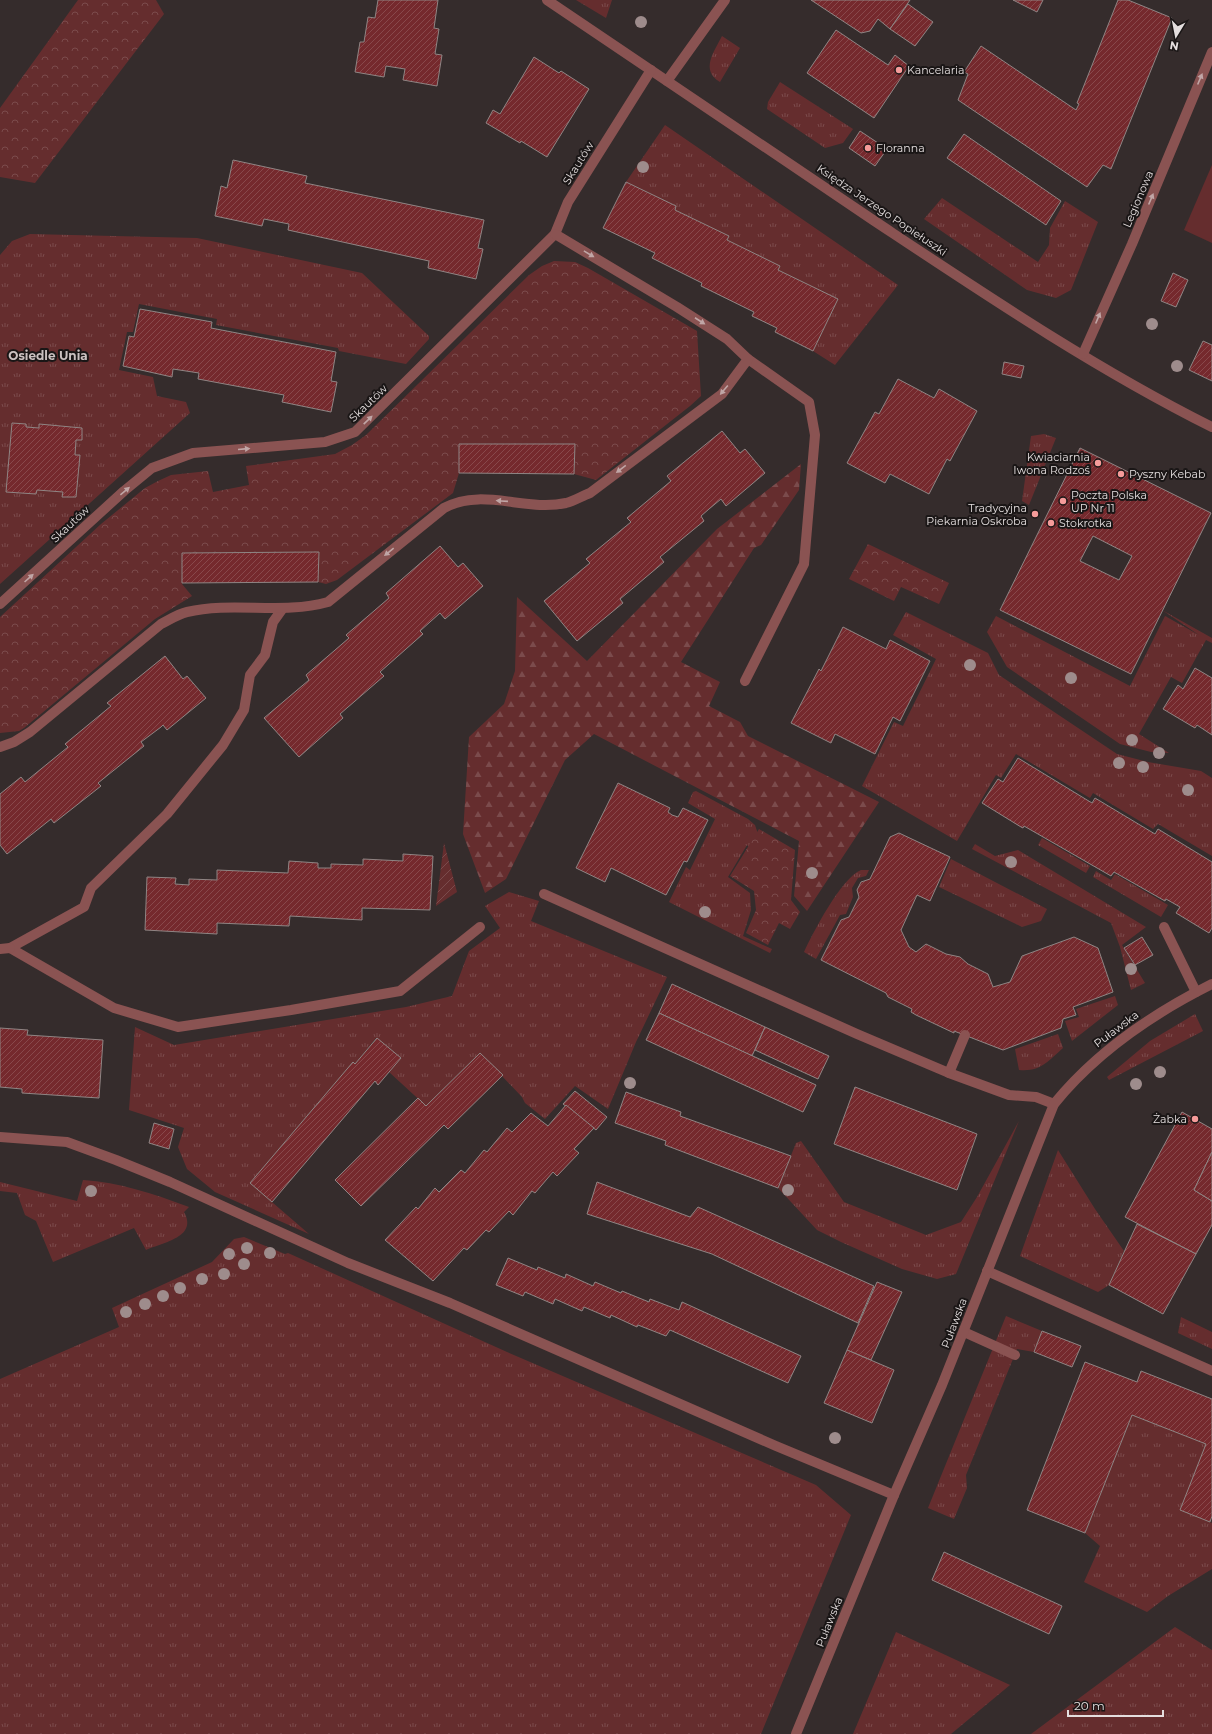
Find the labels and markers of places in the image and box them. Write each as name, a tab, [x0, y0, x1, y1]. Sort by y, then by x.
place label: Kancelaria	[907, 63, 965, 77]
marker: Kancelaria	[894, 65, 904, 75]
place label: Floranna	[876, 141, 925, 155]
marker: Floranna	[863, 143, 873, 153]
place label: Kwiaciarnia Iwona Rodzoś	[1013, 450, 1091, 477]
marker: Kwiaciarnia Iwona Rodzoś	[1093, 458, 1103, 468]
place label: Pyszny Kebab	[1129, 467, 1205, 481]
marker: Pyszny Kebab	[1116, 469, 1126, 479]
place label: Poczta Polska UP Nr 11	[1071, 488, 1147, 515]
marker: Poczta Polska UP Nr 11	[1058, 496, 1068, 506]
place label: Tradycyjna Piekarnia Oskroba	[926, 501, 1027, 528]
marker: Tradycyjna Piekarnia Oskroba	[1030, 509, 1040, 519]
place label: Stokrotka	[1059, 516, 1112, 530]
marker: Stokrotka	[1046, 518, 1056, 528]
place label: Żabka	[1153, 1112, 1187, 1126]
marker: Żabka	[1190, 1114, 1200, 1124]

